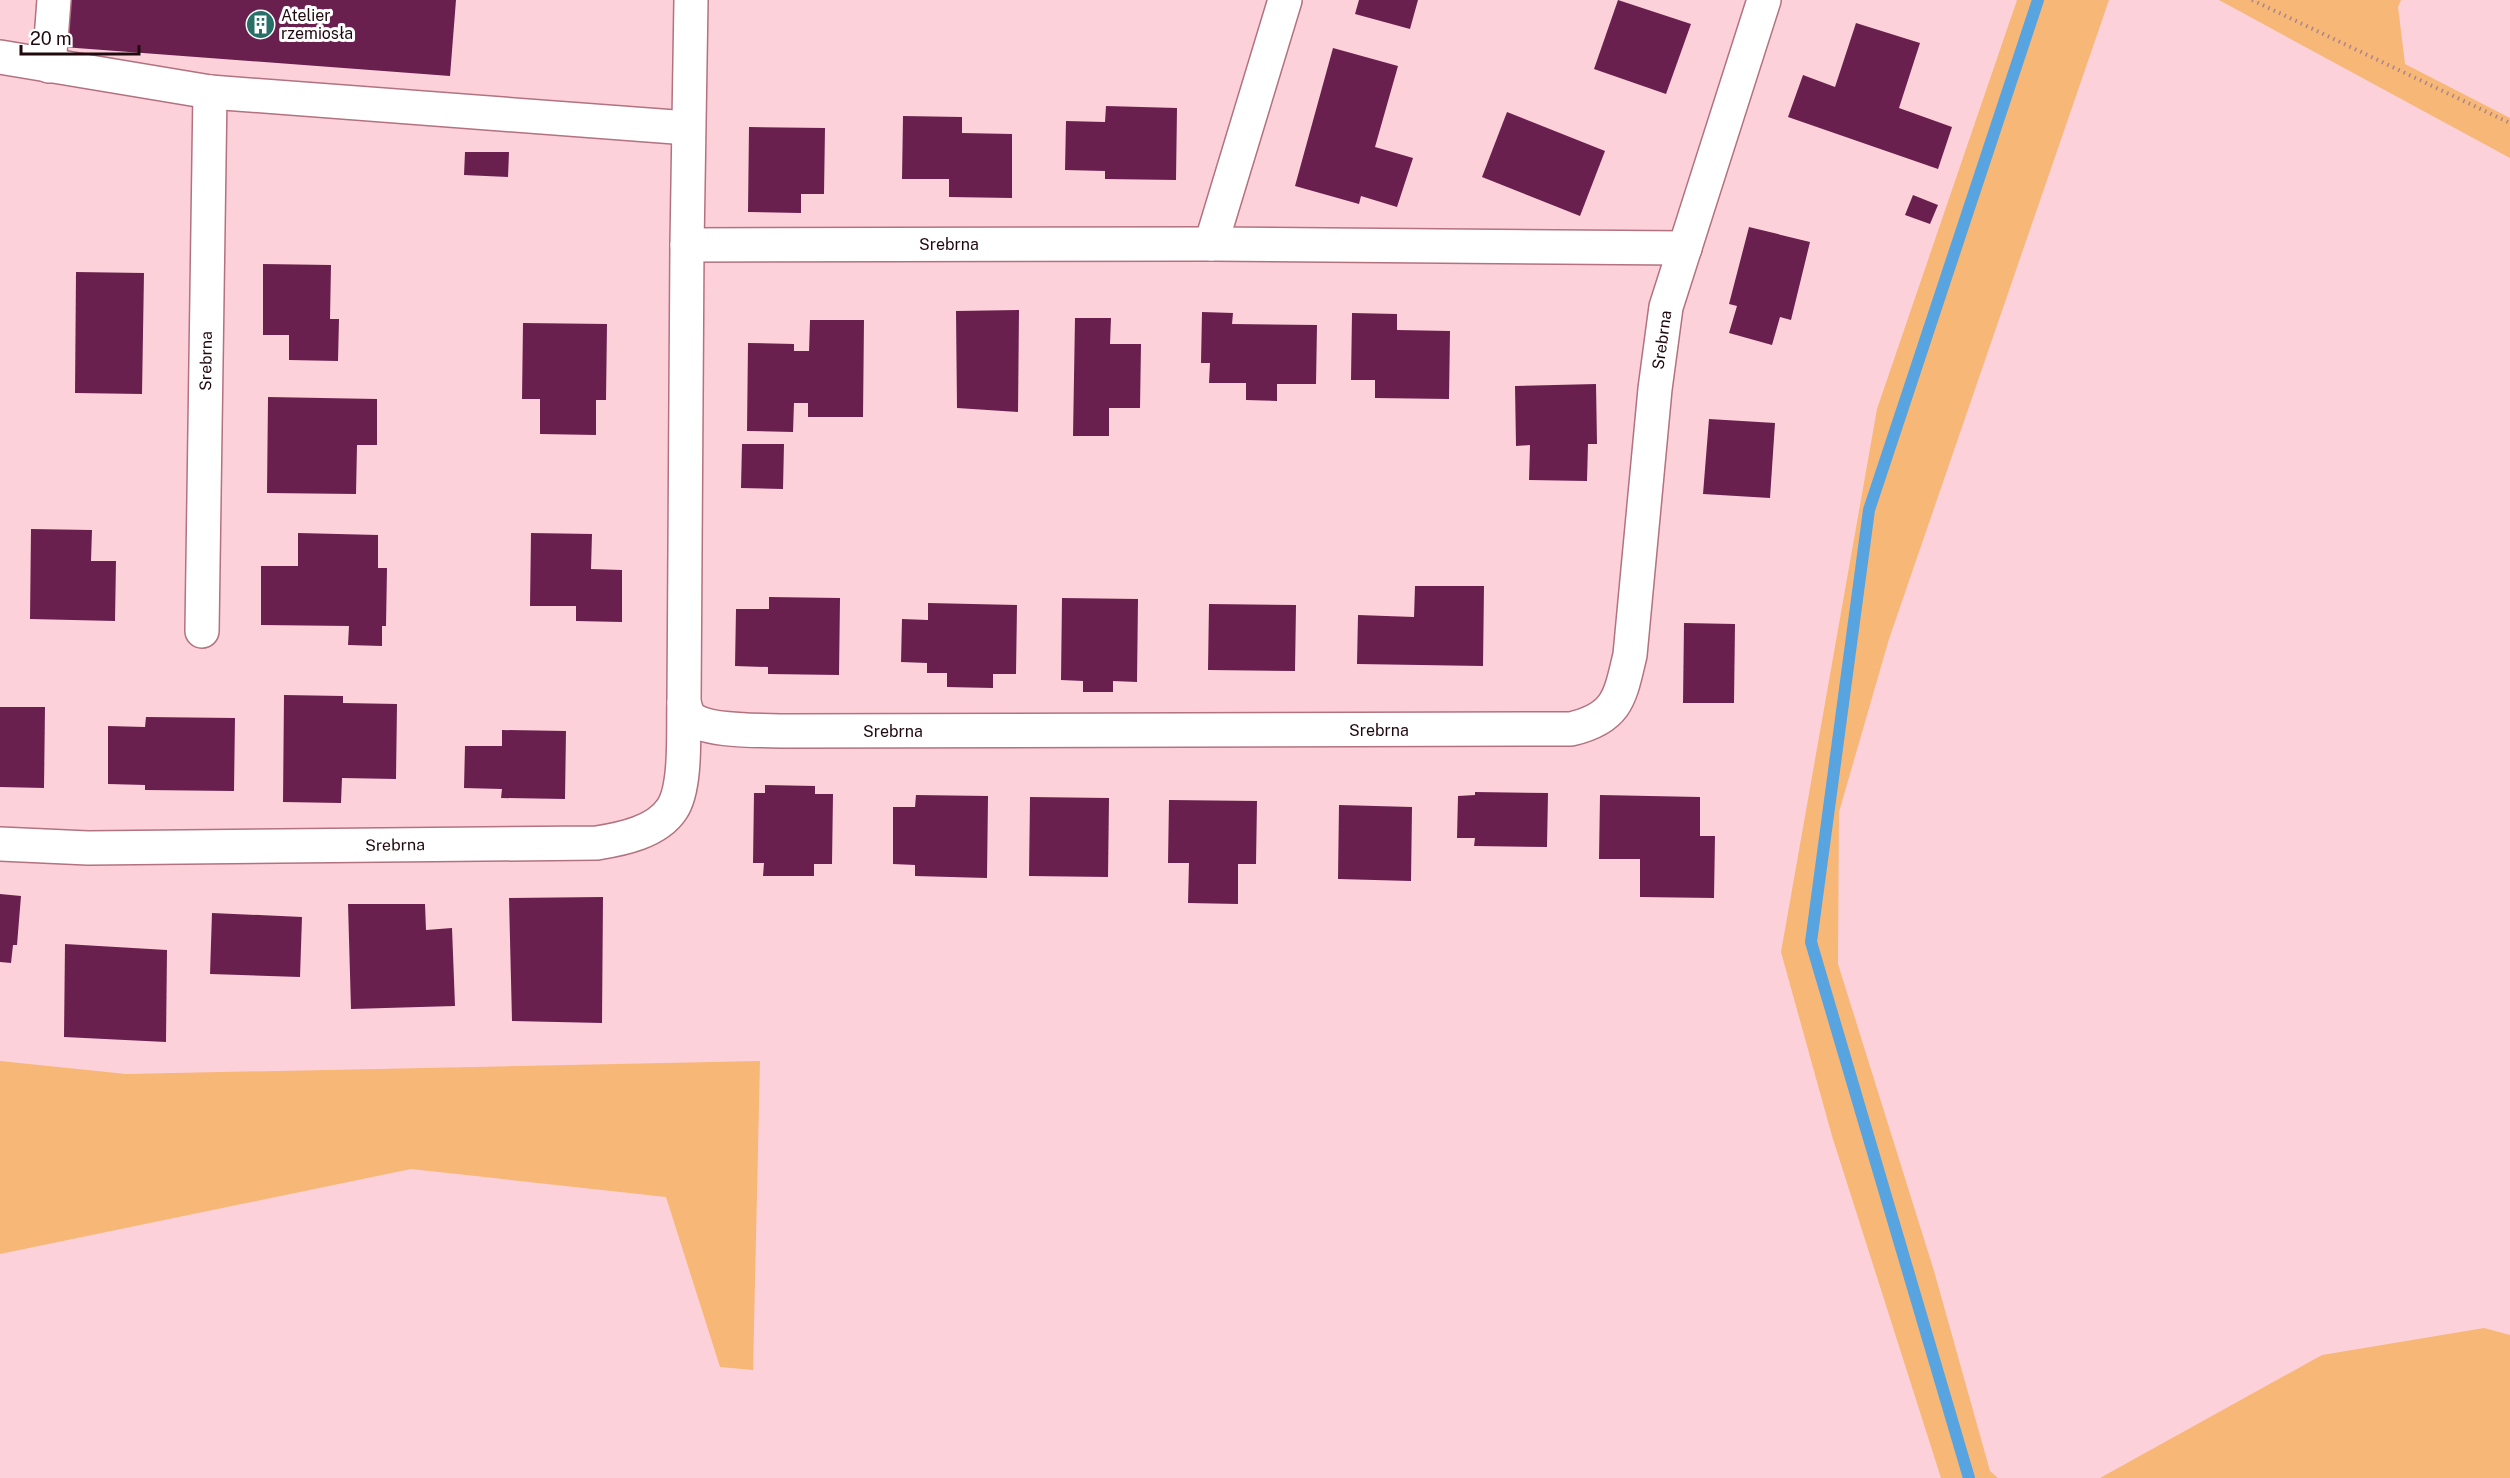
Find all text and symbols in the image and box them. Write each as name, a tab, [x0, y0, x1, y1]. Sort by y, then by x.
place label: Atelier rzemiosła	[281, 6, 353, 43]
building icon: Atelier rzemiosła	[244, 8, 276, 40]
scale bar	[21, 18, 140, 56]
text: 20 m	[30, 28, 72, 49]
street label: Srebrna	[919, 235, 979, 254]
street label: Srebrna	[1648, 309, 1676, 371]
street label: Srebrna	[196, 331, 216, 391]
street label: Srebrna	[1349, 721, 1409, 740]
street label: Srebrna	[863, 722, 923, 741]
street label: Srebrna	[365, 835, 425, 855]

